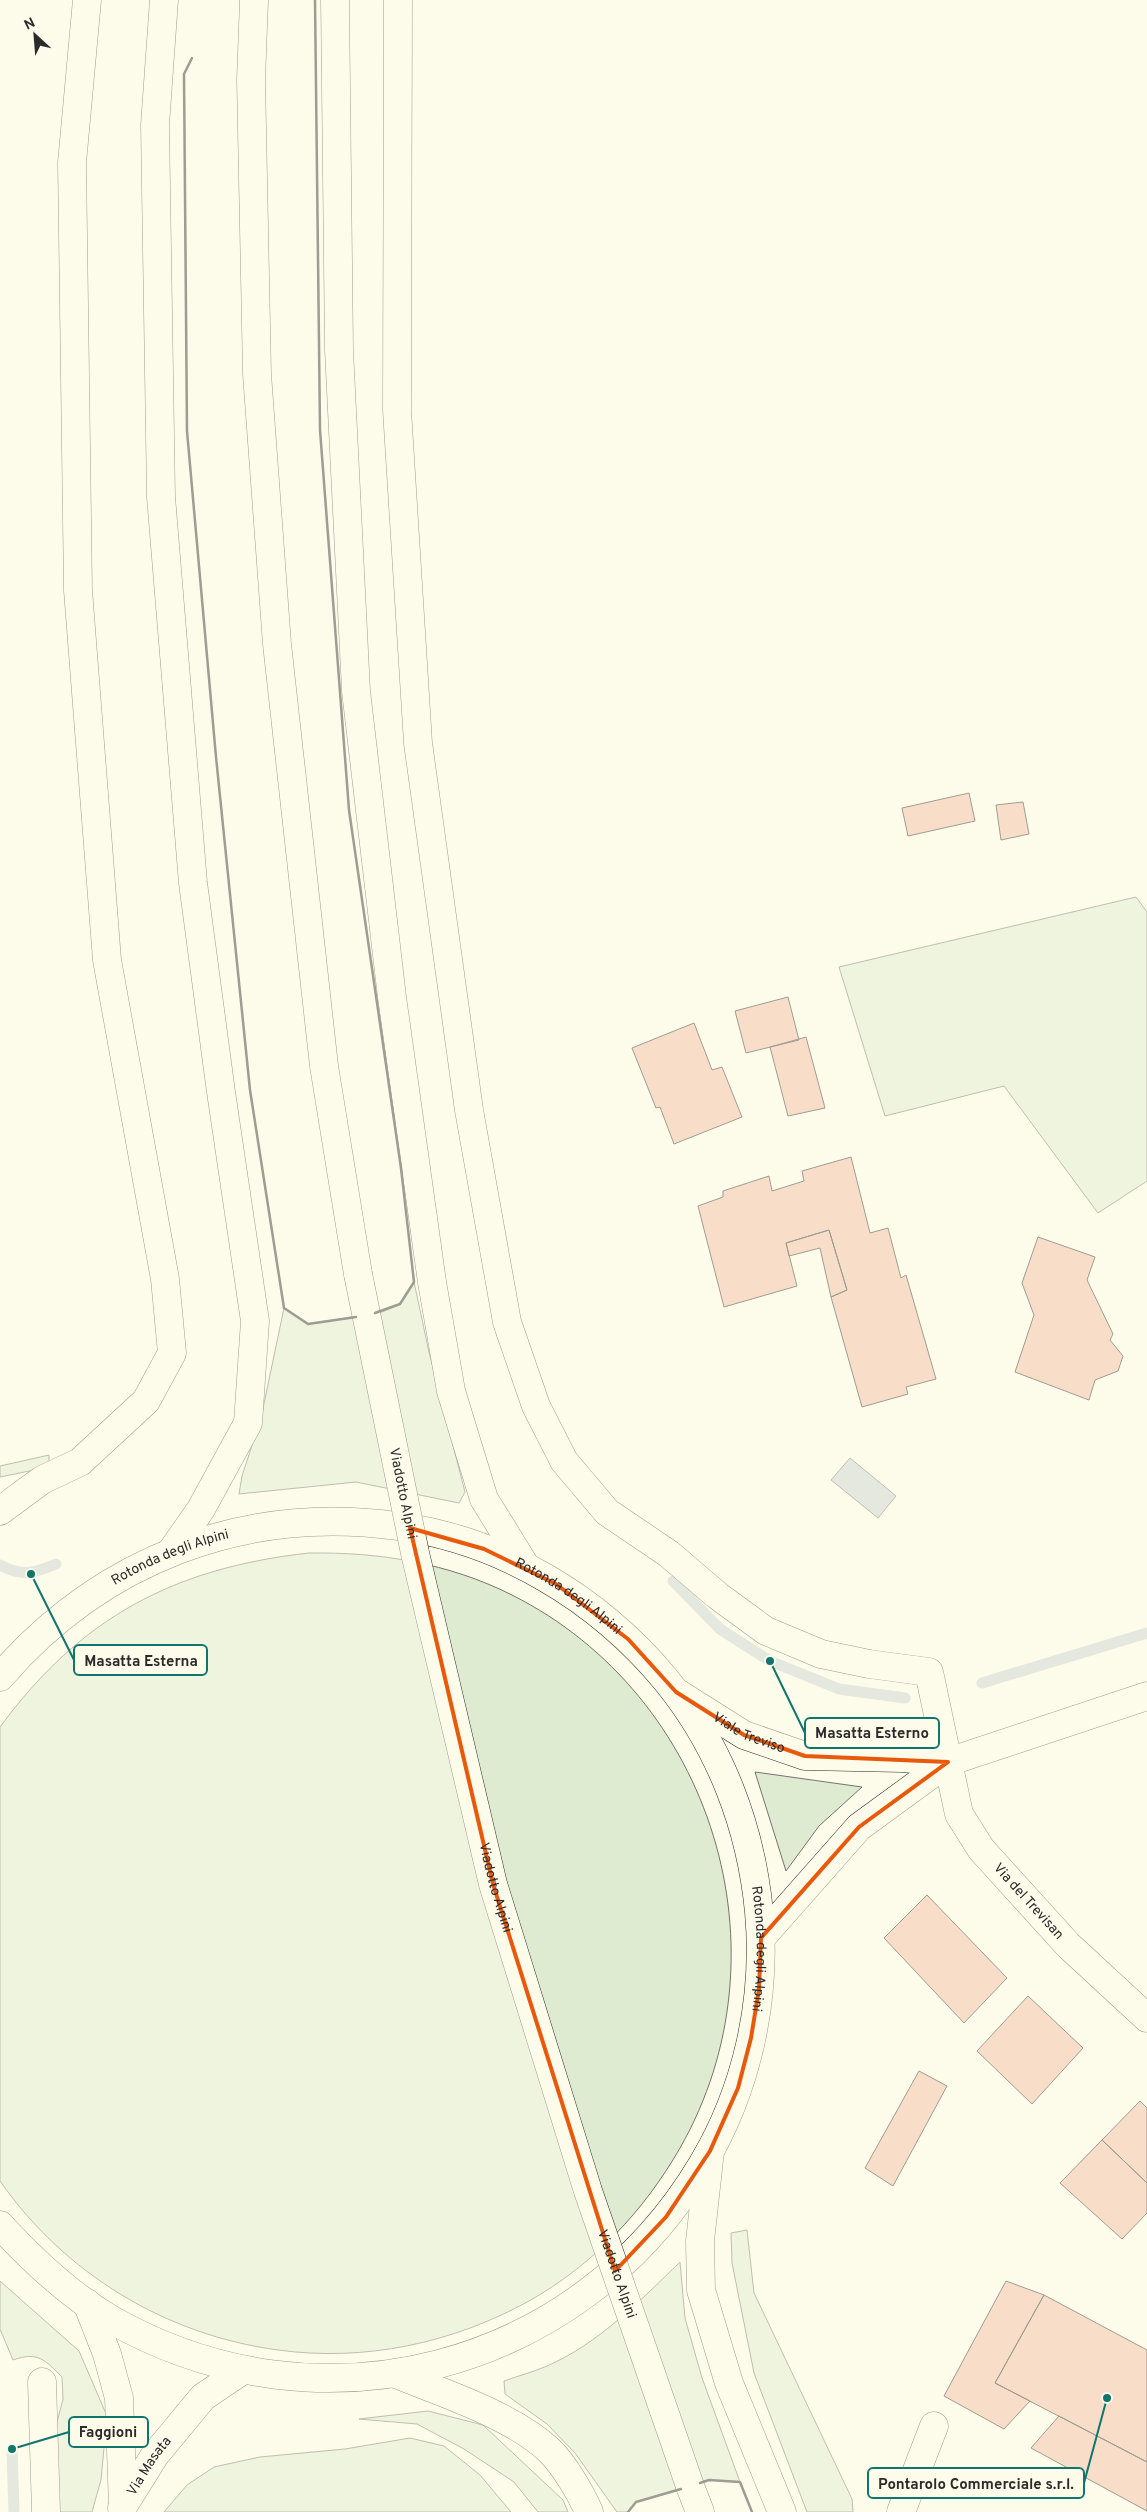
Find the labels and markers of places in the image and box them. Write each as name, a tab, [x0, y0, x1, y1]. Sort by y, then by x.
callout: Masatta Esterna	[74, 1645, 207, 1675]
callout: Masatta Esterno	[805, 1718, 939, 1748]
callout: Faggioni	[69, 2417, 148, 2447]
callout: Pontarolo Commerciale s.r.l.	[868, 2468, 1084, 2498]

